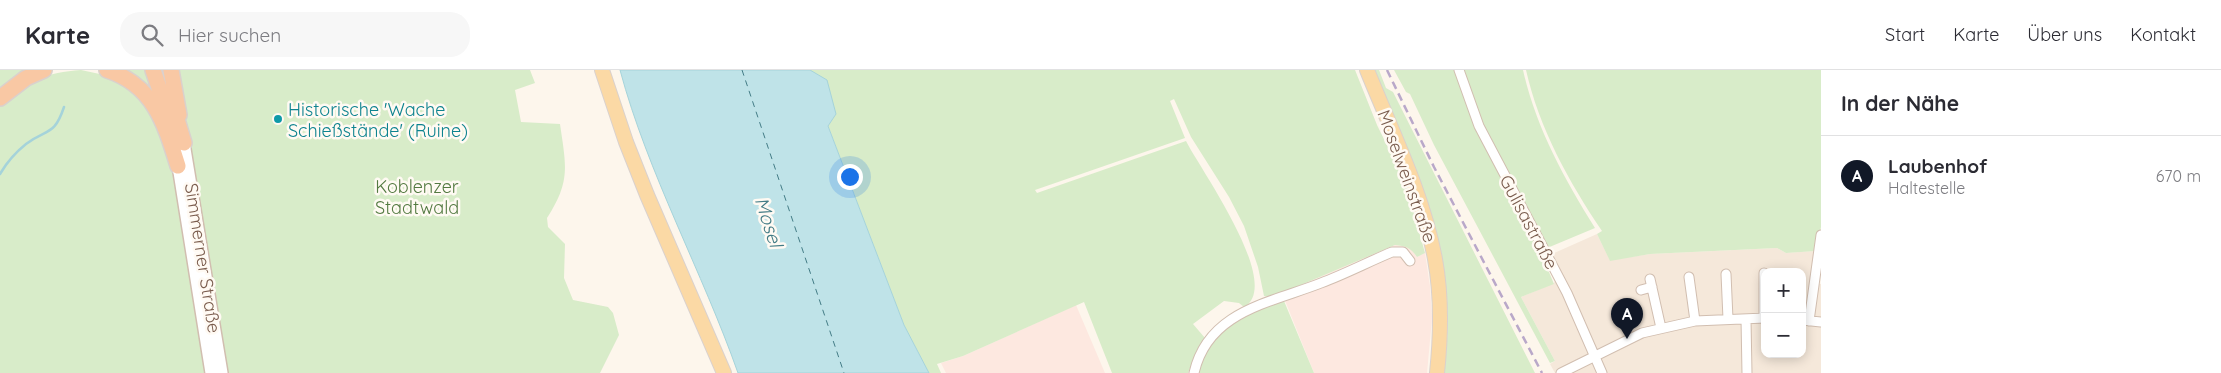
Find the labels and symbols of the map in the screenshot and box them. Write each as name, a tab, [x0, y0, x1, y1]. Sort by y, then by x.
place label: Historische 'Wache Schießstände' (Ruine)	[288, 98, 468, 142]
street label: Moselweinstraße	[1372, 107, 1442, 245]
marker: Historische 'Wache Schießstände' (Ruine)	[272, 113, 284, 125]
your location	[837, 164, 863, 190]
street label: Gulisastraße	[1495, 171, 1563, 273]
park label: Koblenzer Stadtwald	[375, 175, 459, 219]
street label: Simmerner Straße	[180, 182, 226, 334]
water label: Mosel	[750, 194, 789, 253]
pin: A	[1611, 298, 1643, 339]

